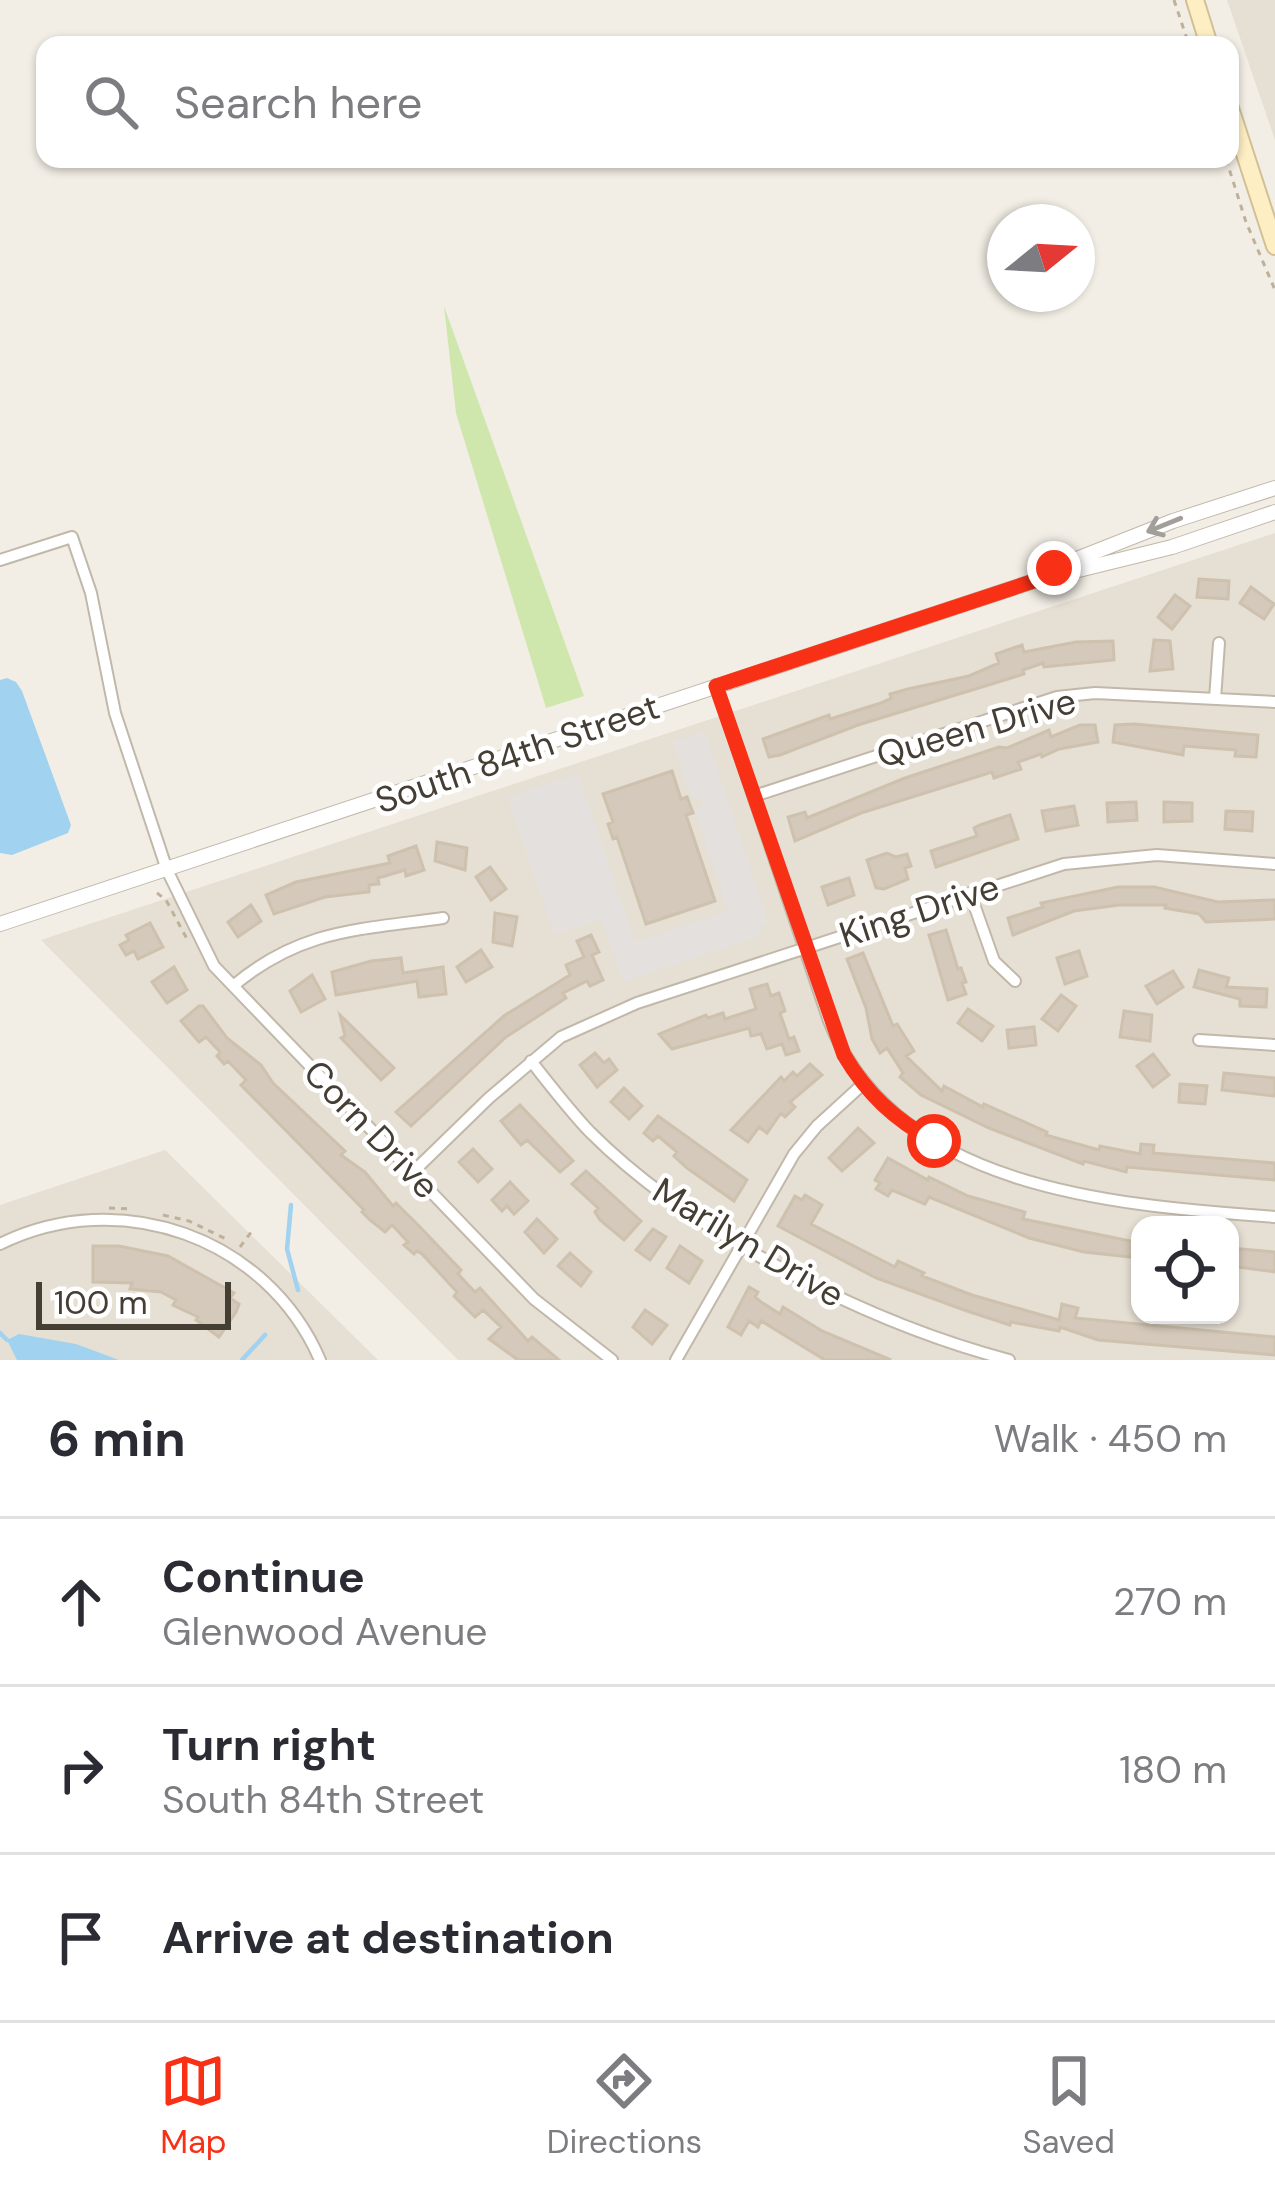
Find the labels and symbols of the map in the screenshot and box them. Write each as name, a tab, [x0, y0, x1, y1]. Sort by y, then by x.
north arrow	[987, 204, 1095, 312]
one-way arrow	[1147, 516, 1184, 537]
route end	[1027, 541, 1081, 595]
street label: Queen Drive	[871, 677, 1081, 778]
street label: South 84th Street	[369, 683, 665, 824]
street label: King Drive	[833, 863, 1005, 958]
street label: Corn Drive	[294, 1050, 450, 1209]
route start	[907, 1114, 961, 1168]
street label: Marilyn Drive	[644, 1167, 853, 1318]
scale bar	[36, 1276, 231, 1329]

